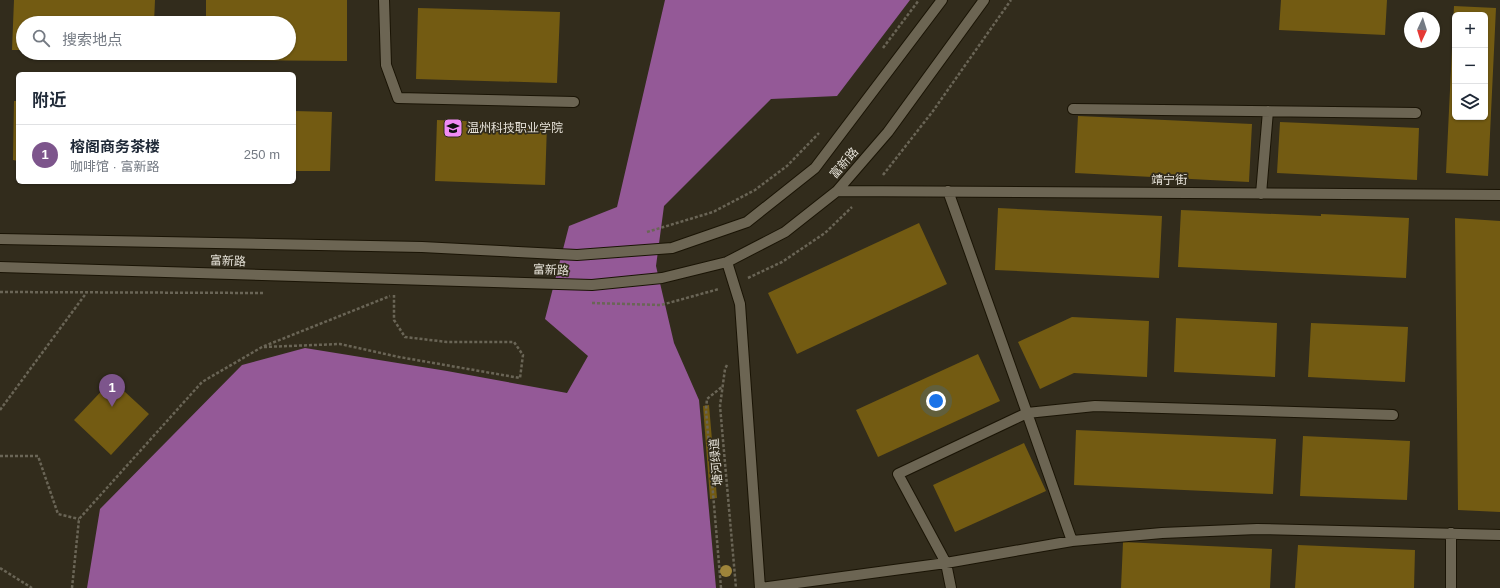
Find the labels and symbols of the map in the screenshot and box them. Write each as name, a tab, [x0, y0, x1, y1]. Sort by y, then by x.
north arrow	[1404, 12, 1440, 48]
school or university icon: 温州科技职业学院	[442, 117, 464, 139]
place label: 温州科技职业学院	[467, 121, 563, 135]
street label: 富新路	[827, 145, 861, 181]
street label: 靖宁街	[1151, 173, 1187, 187]
street label: 富新路	[210, 253, 246, 269]
street label: 富新路	[533, 262, 569, 278]
pin: 1	[99, 374, 125, 407]
your location	[926, 391, 946, 411]
street label: 塘河绿道	[707, 437, 725, 487]

